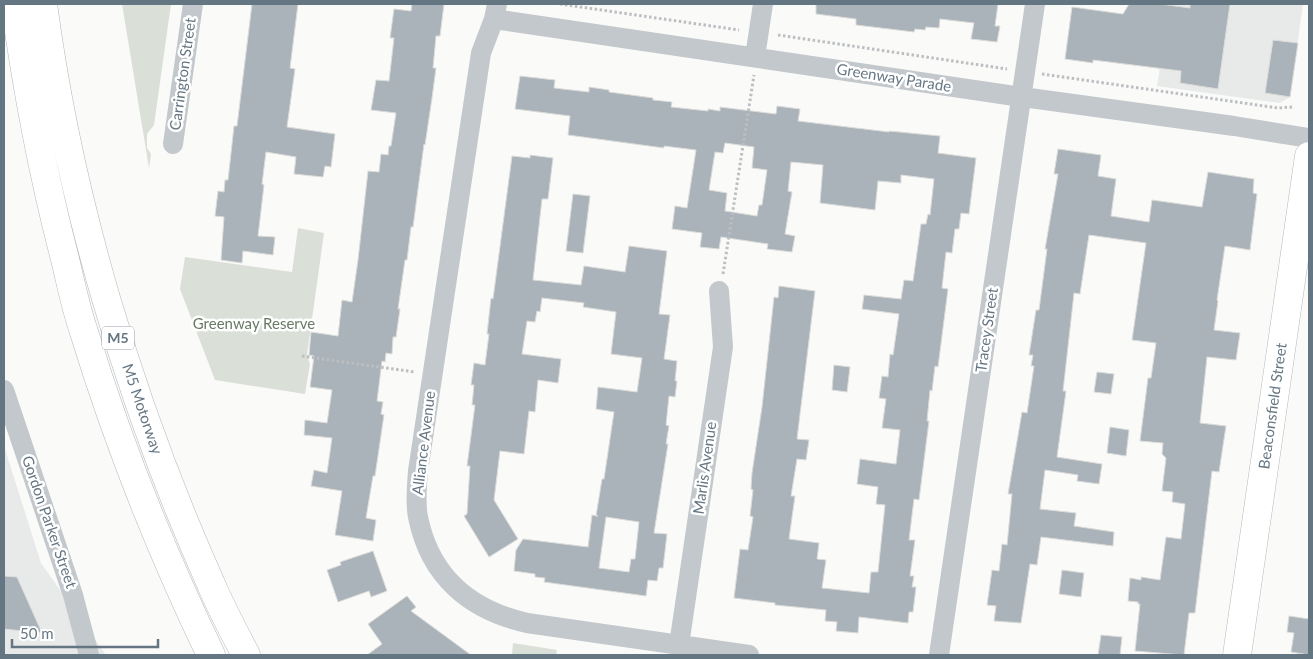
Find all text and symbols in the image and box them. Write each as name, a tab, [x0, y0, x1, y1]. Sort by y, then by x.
street label: Carrington Street	[165, 16, 199, 131]
street label: Greenway Parade	[836, 59, 953, 95]
street label: Tracey Street	[971, 286, 1001, 373]
park label: Greenway Reserve	[193, 314, 315, 332]
road number: M5	[102, 326, 134, 349]
street label: Beaconsfield Street	[1254, 341, 1290, 470]
street label: M5 Motorway	[119, 361, 167, 457]
street label: Alliance Avenue	[408, 390, 438, 496]
street label: Marlis Avenue	[689, 420, 719, 515]
street label: Gordon Parker Street	[19, 453, 81, 591]
scale bar	[12, 616, 159, 648]
text: 50 m	[20, 624, 54, 642]

